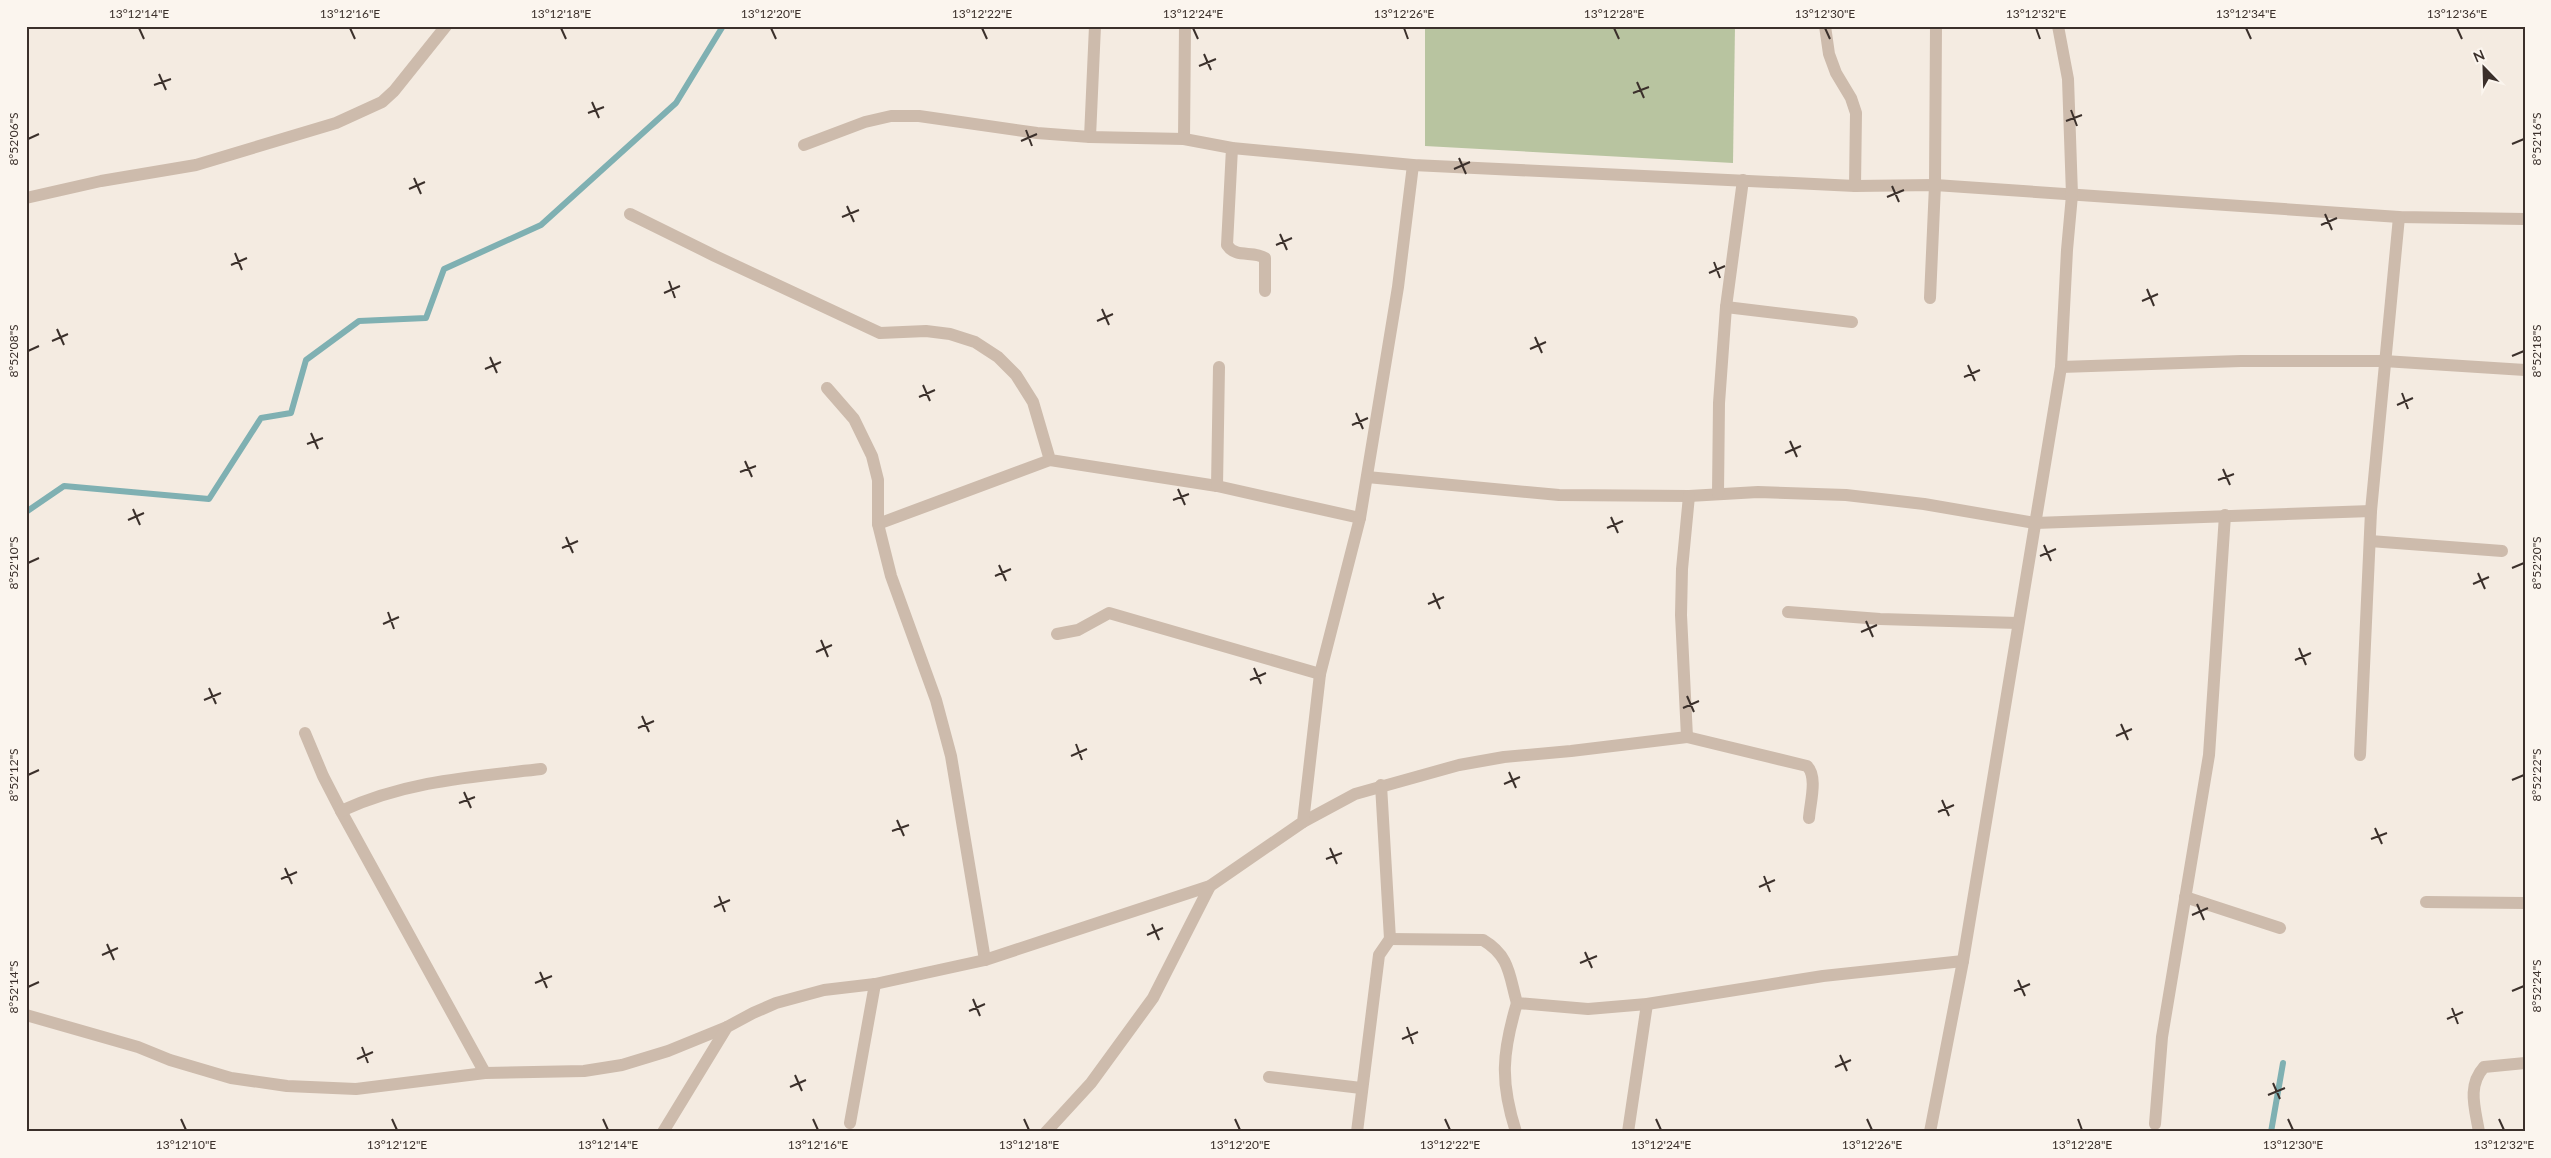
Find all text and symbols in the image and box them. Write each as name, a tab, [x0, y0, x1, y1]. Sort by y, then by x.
text: 13°12'14"E	[109, 6, 169, 21]
text: 13°12'16"E	[320, 6, 380, 21]
text: 13°12'18"E	[531, 6, 591, 21]
text: 13°12'20"E	[741, 6, 801, 21]
text: 13°12'22"E	[952, 6, 1012, 21]
text: 13°12'24"E	[1163, 6, 1223, 21]
text: 13°12'26"E	[1374, 6, 1434, 21]
text: 13°12'28"E	[1584, 6, 1644, 21]
text: 13°12'30"E	[1795, 6, 1855, 21]
text: 13°12'32"E	[2006, 6, 2066, 21]
text: 13°12'34"E	[2216, 6, 2276, 21]
text: 13°12'36"E	[2427, 6, 2487, 21]
north arrow	[2458, 42, 2508, 92]
text: N	[2470, 46, 2487, 66]
text: 8°52'06"S	[6, 112, 21, 166]
text: 8°52'16"S	[2529, 112, 2544, 166]
text: 8°52'08"S	[6, 324, 21, 378]
text: 8°52'18"S	[2529, 324, 2544, 378]
text: 8°52'10"S	[6, 536, 21, 590]
text: 8°52'20"S	[2529, 536, 2544, 590]
text: 8°52'12"S	[6, 748, 21, 802]
text: 8°52'22"S	[2529, 748, 2544, 802]
text: 8°52'24"S	[2529, 959, 2544, 1013]
text: 8°52'14"S	[6, 960, 21, 1014]
text: 13°12'10"E	[156, 1137, 216, 1152]
text: 13°12'12"E	[367, 1137, 427, 1152]
text: 13°12'14"E	[578, 1137, 638, 1152]
text: 13°12'16"E	[788, 1137, 848, 1152]
text: 13°12'18"E	[999, 1137, 1059, 1152]
text: 13°12'20"E	[1210, 1137, 1270, 1152]
text: 13°12'22"E	[1420, 1137, 1480, 1152]
text: 13°12'24"E	[1631, 1137, 1691, 1152]
text: 13°12'26"E	[1842, 1137, 1902, 1152]
text: 13°12'28"E	[2052, 1137, 2112, 1152]
text: 13°12'30"E	[2263, 1137, 2323, 1152]
text: 13°12'32"E	[2474, 1137, 2534, 1152]

